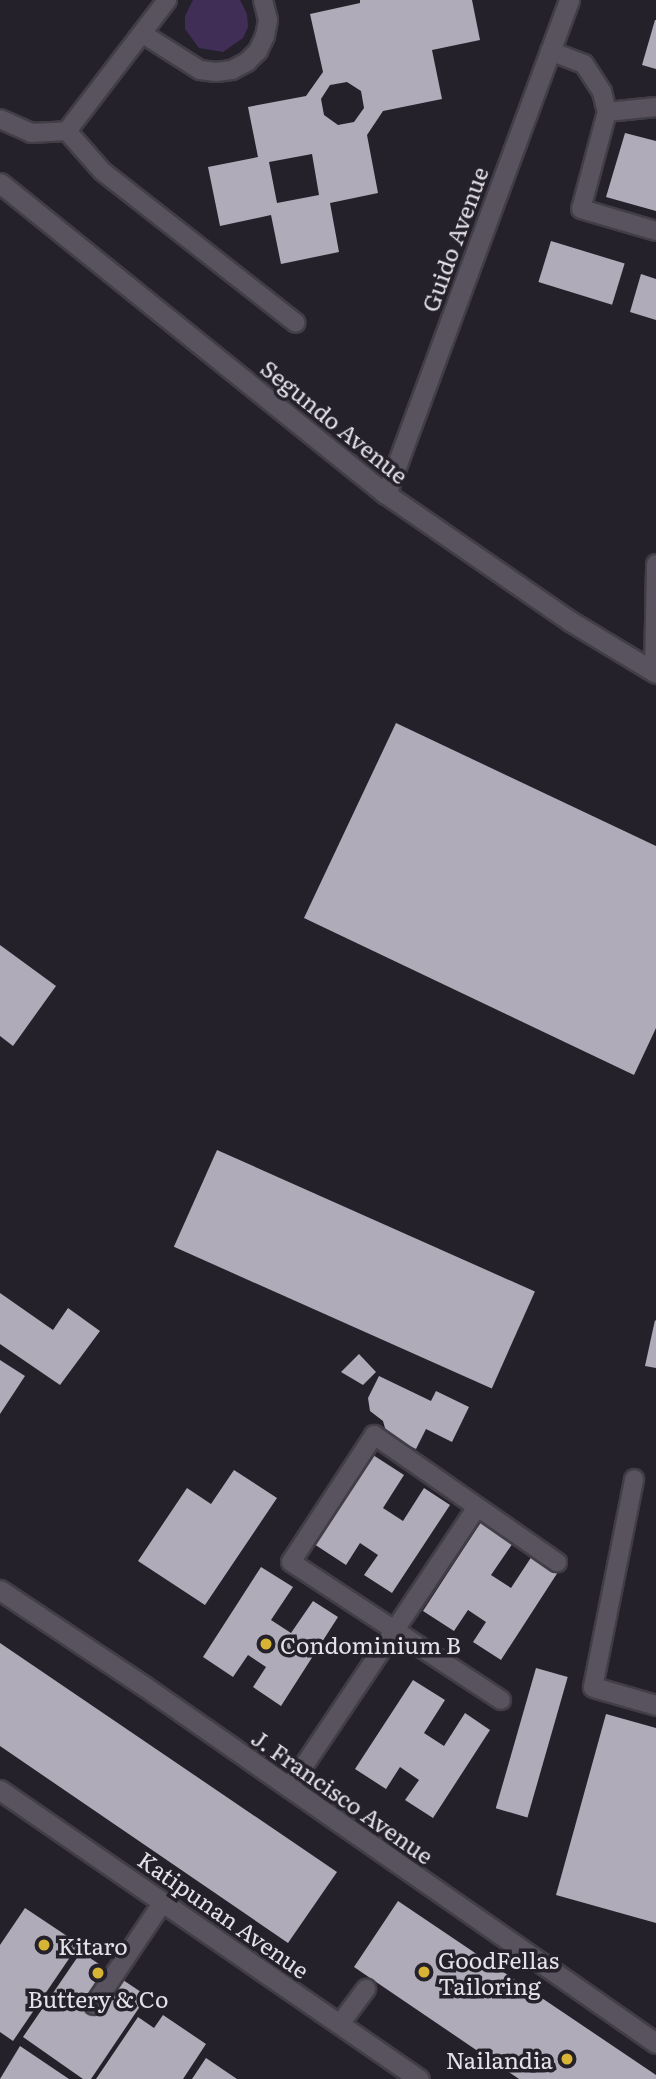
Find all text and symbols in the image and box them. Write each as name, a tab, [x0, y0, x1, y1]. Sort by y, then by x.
street label: Guido Avenue	[415, 163, 493, 315]
street label: Segundo Avenue	[256, 353, 414, 489]
place label: Condominium B	[280, 1630, 461, 1658]
marker: Condominium B	[258, 1636, 274, 1652]
street label: J. Francisco Avenue	[247, 1723, 439, 1869]
street label: Katipunan Avenue	[133, 1845, 315, 1983]
place label: Kitaro	[58, 1931, 128, 1959]
marker: Kitaro	[36, 1937, 52, 1953]
place label: GoodFellas Tailoring	[438, 1945, 559, 1999]
marker: GoodFellas Tailoring	[416, 1964, 432, 1980]
marker: Buttery & Co	[90, 1965, 106, 1981]
place label: Buttery & Co	[28, 1984, 168, 2012]
place label: Nailandia	[446, 2045, 553, 2073]
marker: Nailandia	[559, 2051, 575, 2067]

